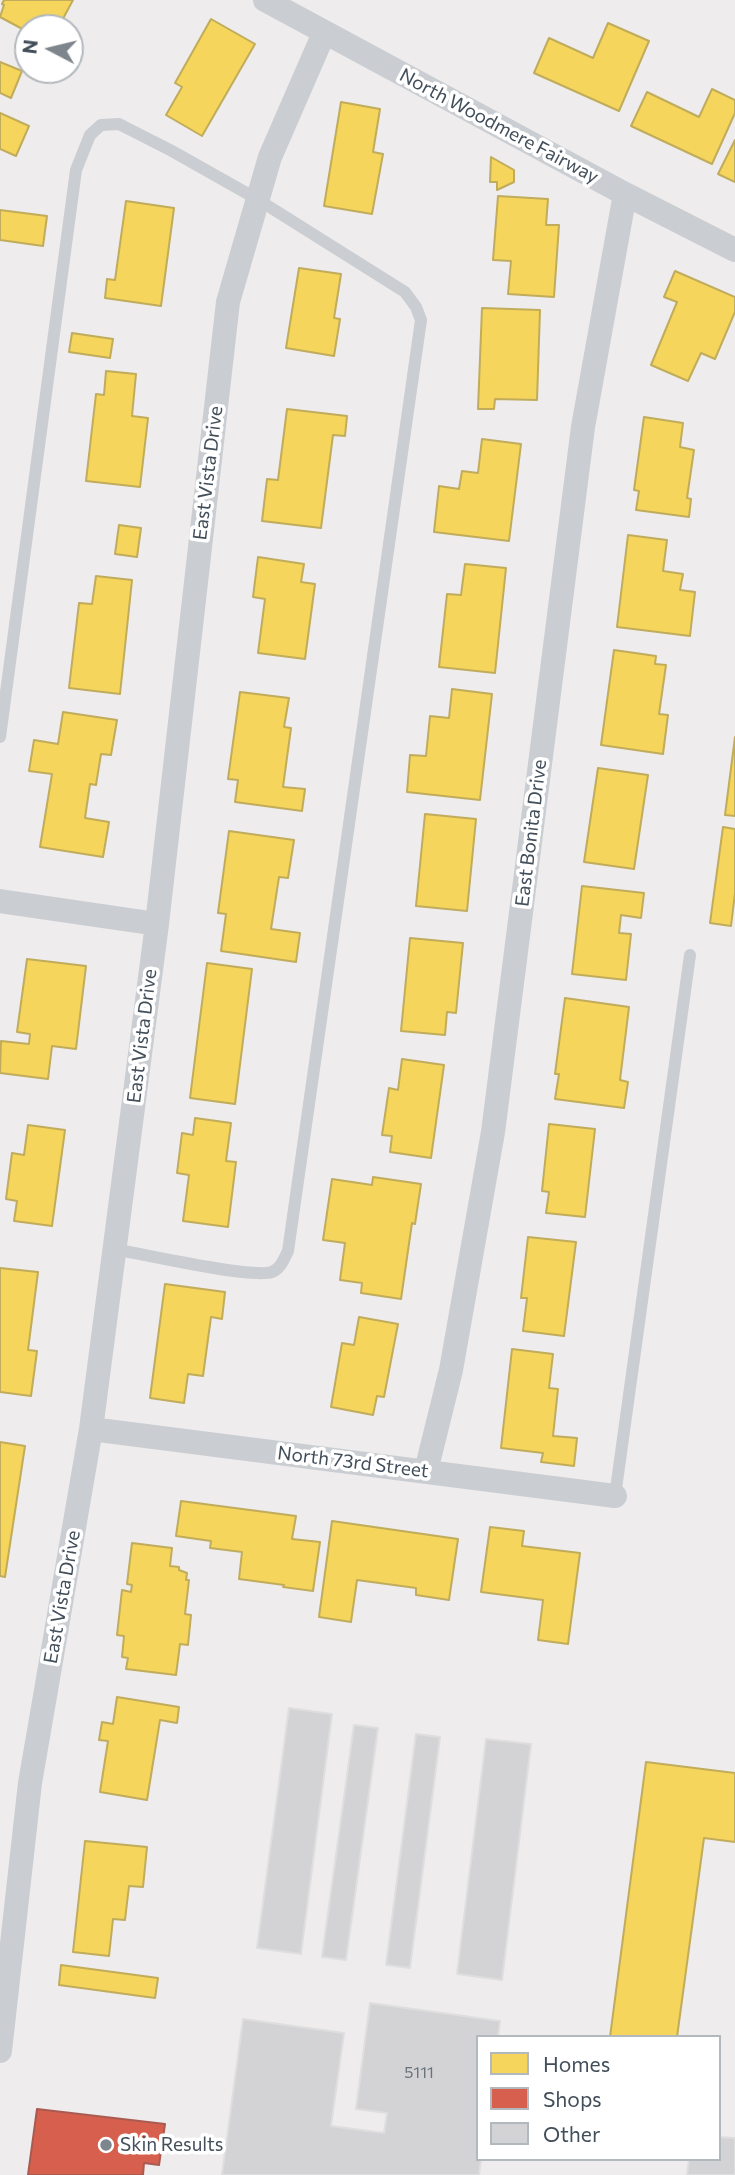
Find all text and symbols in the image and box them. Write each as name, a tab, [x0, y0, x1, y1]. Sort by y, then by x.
north arrow	[14, 14, 84, 84]
text: N	[17, 38, 42, 55]
street label: North Woodmere Fairway	[395, 64, 603, 188]
street label: East Vista Drive	[188, 405, 228, 541]
street label: East Bonita Drive	[511, 758, 551, 908]
street label: East Vista Drive	[122, 968, 162, 1104]
street label: North 73rd Street	[276, 1441, 430, 1483]
street label: East Vista Drive	[39, 1529, 85, 1665]
legend	[476, 2035, 721, 2161]
text: Homes	[543, 2051, 610, 2076]
house number: 5111	[404, 2063, 434, 2083]
text: Shops	[543, 2086, 602, 2111]
text: Other	[543, 2121, 600, 2146]
place label: Skin Results	[120, 2134, 223, 2156]
marker: Skin Results	[98, 2137, 114, 2153]

